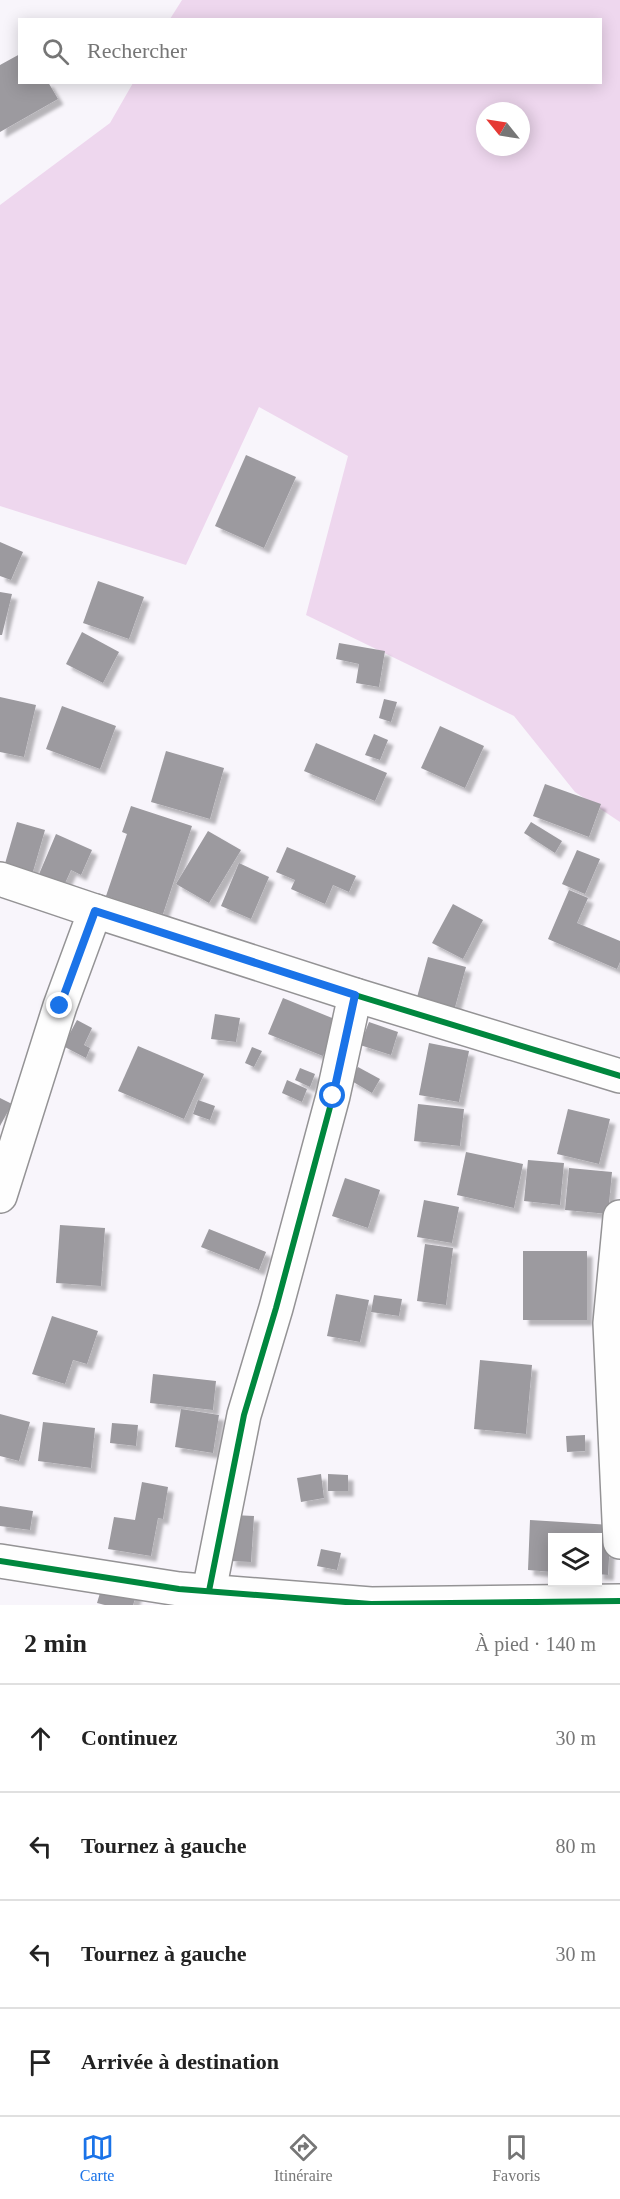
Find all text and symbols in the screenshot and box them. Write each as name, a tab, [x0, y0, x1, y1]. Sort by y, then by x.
search box	[18, 18, 602, 84]
icon: search	[39, 35, 72, 68]
text: Rechercher	[87, 38, 187, 63]
north arrow	[476, 102, 530, 156]
route end	[46, 992, 72, 1018]
route start	[319, 1082, 345, 1108]
map controls	[548, 1533, 602, 1587]
button: layers	[548, 1533, 602, 1587]
text: 2 min	[24, 1629, 87, 1658]
text: À pied · 140 m	[475, 1633, 596, 1655]
icon: ahead	[24, 1722, 57, 1755]
text: Continuez	[81, 1725, 178, 1750]
text: 30 m	[555, 1727, 596, 1749]
icon: left	[24, 1830, 57, 1863]
text: Tournez à gauche	[81, 1833, 246, 1858]
text: 80 m	[555, 1835, 596, 1857]
icon: left	[24, 1938, 57, 1971]
text: Tournez à gauche	[81, 1941, 246, 1966]
text: 30 m	[555, 1943, 596, 1965]
icon: arrive	[24, 2046, 57, 2079]
text: Arrivée à destination	[81, 2049, 279, 2074]
tab: Carte	[80, 2131, 114, 2185]
tab: Itinéraire	[274, 2131, 333, 2185]
tab: Favoris	[492, 2131, 540, 2185]

